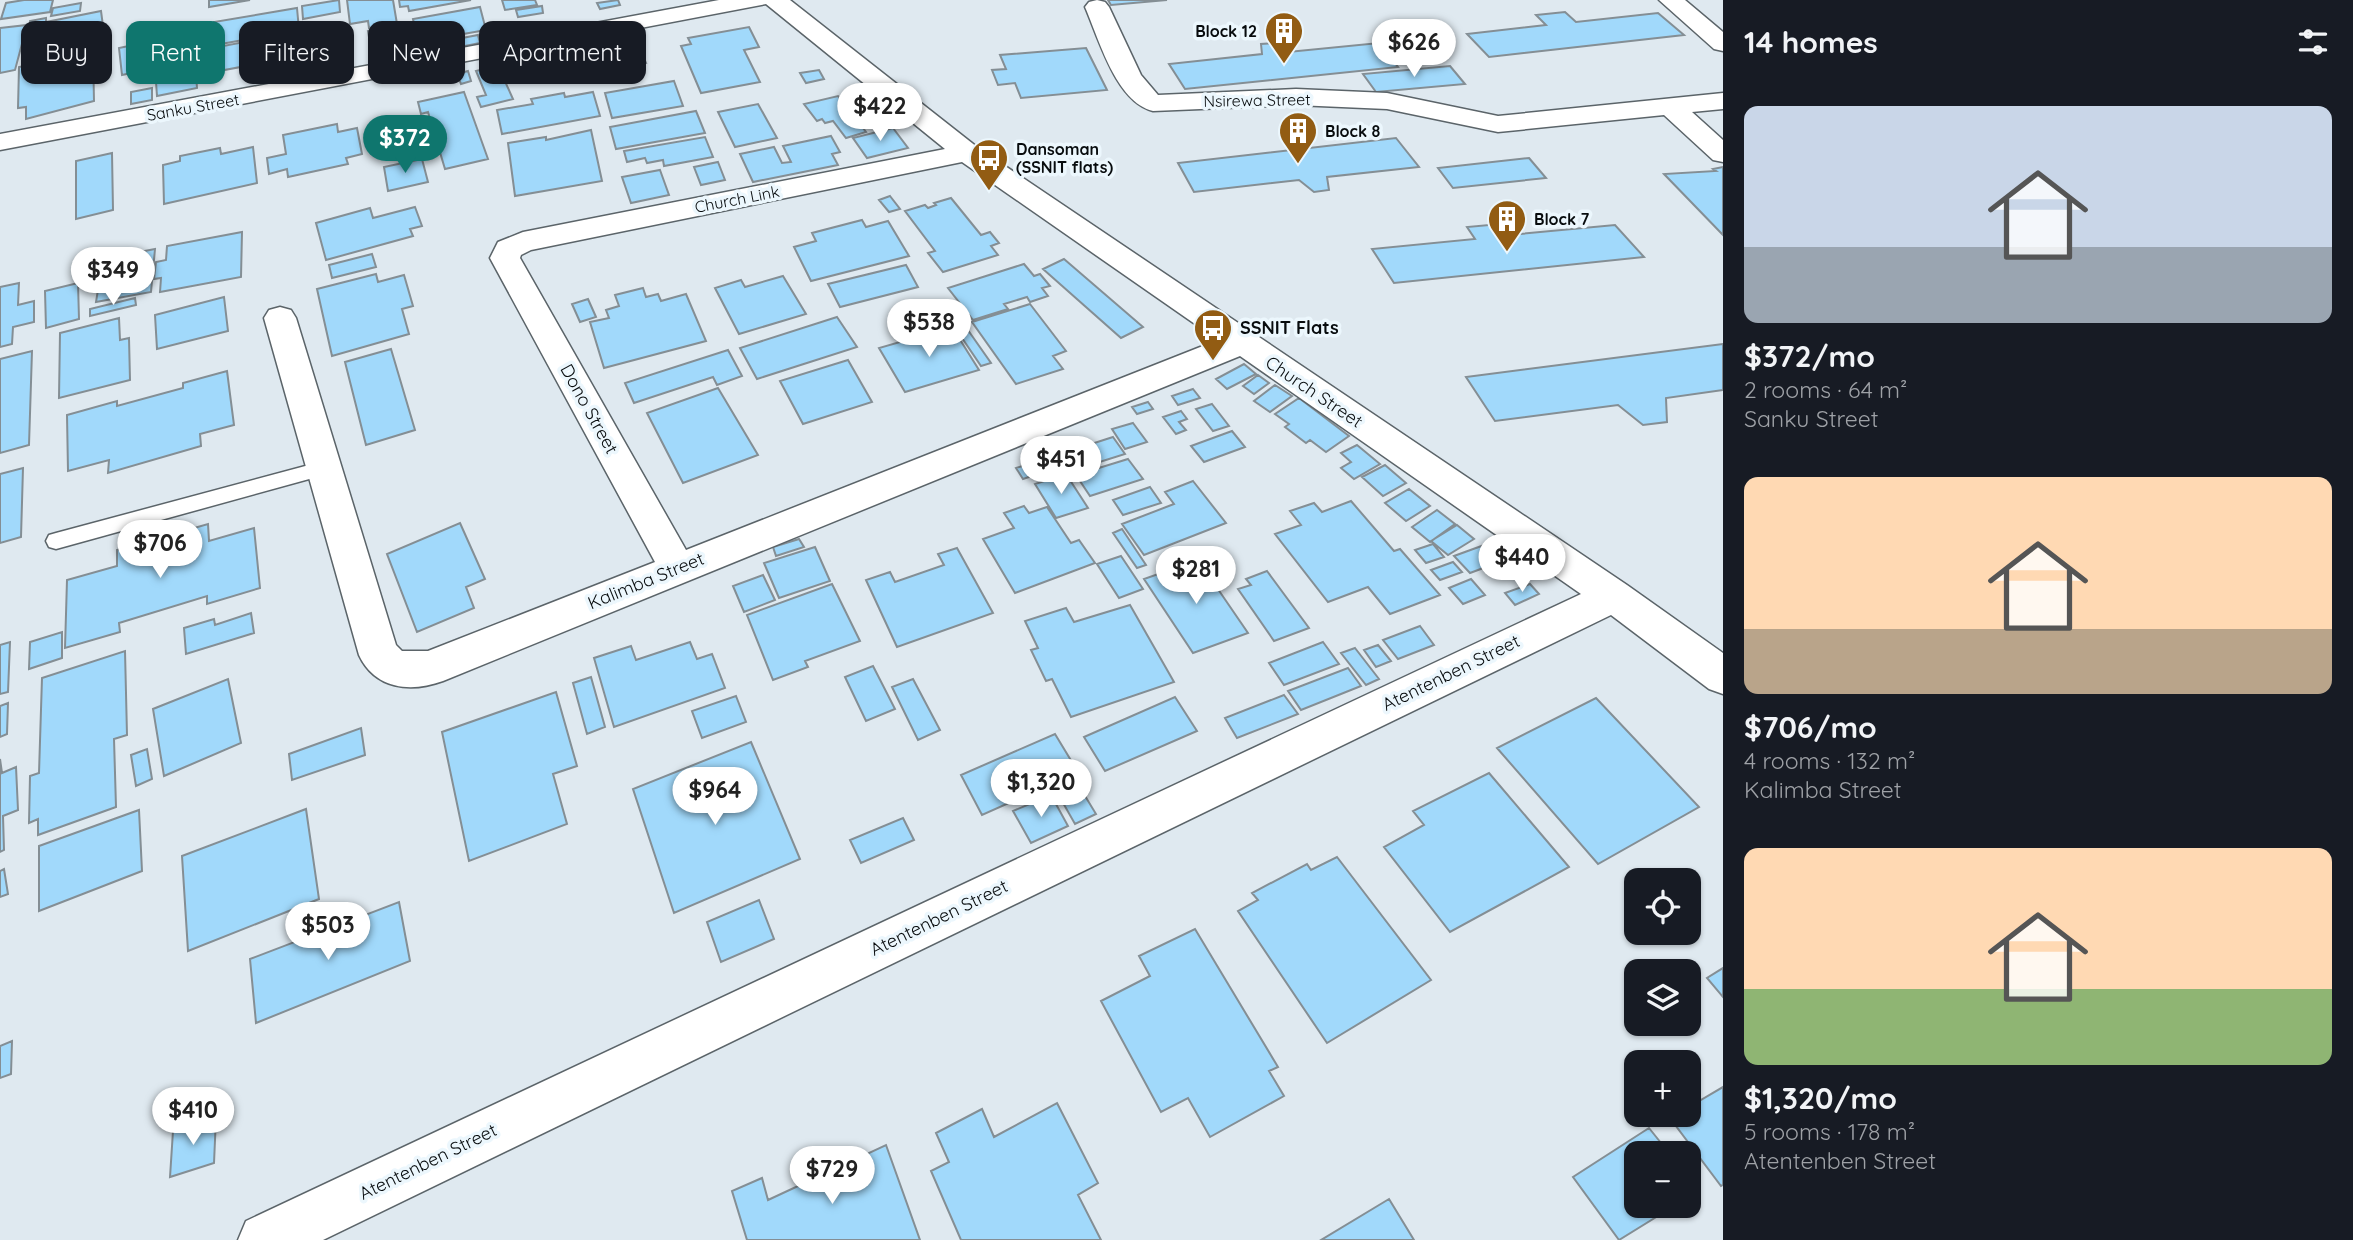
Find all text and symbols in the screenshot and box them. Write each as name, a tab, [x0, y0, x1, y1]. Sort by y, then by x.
building icon: Block 12	[1263, 10, 1305, 65]
pin: $626	[1373, 20, 1455, 79]
chip: Buy	[21, 21, 112, 84]
chip: Rent	[126, 21, 225, 84]
chip: Filters	[239, 21, 354, 84]
chip: New	[368, 21, 465, 84]
chip: Apartment	[479, 21, 646, 84]
place label: Block 12	[1195, 21, 1257, 41]
text: 14 homes	[1744, 23, 1878, 61]
icon: filters	[2294, 23, 2332, 61]
text: $626	[1388, 27, 1440, 56]
pin: $422	[839, 83, 921, 143]
street label: Sanku Street	[145, 89, 241, 125]
street label: Nsirewa Street	[1203, 89, 1311, 111]
text: $422	[853, 91, 907, 120]
building icon: Block 8	[1277, 110, 1319, 165]
pin: $372	[364, 116, 446, 175]
place label: Block 8	[1325, 121, 1380, 141]
text: $372	[379, 123, 431, 152]
bus stop icon: Dansoman (SSNIT flats)	[968, 137, 1010, 192]
place label: Dansoman (SSNIT flats)	[1016, 139, 1113, 177]
icon: home	[1975, 152, 2101, 278]
street label: Church Link	[693, 181, 781, 217]
building icon: Block 7	[1486, 198, 1528, 253]
place label: Block 7	[1534, 209, 1589, 229]
pin: $349	[72, 247, 154, 307]
text: $349	[87, 255, 139, 284]
pin: $538	[888, 300, 970, 359]
text: $538	[903, 307, 955, 336]
bus stop icon: SSNIT Flats	[1192, 307, 1234, 362]
place label: SSNIT Flats	[1240, 316, 1339, 339]
text: $372/mo	[1744, 337, 1875, 375]
street label: Church Street	[1261, 351, 1367, 433]
street label: Dono Street	[555, 360, 624, 458]
text: 2 rooms · 64 m²	[1744, 375, 1907, 404]
text: Sanku Street	[1744, 404, 1879, 433]
pin: $451	[1020, 436, 1102, 496]
text: $451	[1036, 444, 1086, 473]
pin: $706	[119, 520, 201, 580]
icon: home	[1975, 523, 2101, 649]
text: $706	[133, 528, 187, 557]
pin: $440	[1481, 534, 1563, 594]
text: $440	[1495, 542, 1549, 571]
pin: $281	[1155, 546, 1237, 606]
street label: Kalimba Street	[584, 547, 707, 614]
text: $281	[1172, 554, 1220, 583]
street label: Atentenben Street	[1378, 629, 1523, 716]
text: $706/mo	[1744, 708, 1877, 746]
text: 4 rooms · 132 m²	[1744, 746, 1915, 775]
pin: $1,320	[984, 760, 1098, 819]
text: $1,320	[1007, 767, 1075, 796]
pin: $964	[674, 768, 756, 827]
text: $964	[688, 775, 742, 804]
text: Kalimba Street	[1744, 775, 1902, 804]
map controls	[1624, 868, 1701, 1218]
button: locate	[1624, 868, 1701, 945]
street label: Atentenben Street	[866, 874, 1011, 961]
icon: home	[1975, 894, 2101, 1020]
pin: $503	[287, 902, 369, 962]
text: $503	[301, 910, 355, 939]
button: layers	[1624, 959, 1701, 1036]
button: +	[1624, 1050, 1701, 1127]
text: $1,320/mo	[1744, 1079, 1897, 1117]
pin: $410	[152, 1088, 234, 1147]
text: $410	[168, 1095, 218, 1124]
text: 5 rooms · 178 m²	[1744, 1117, 1915, 1146]
street label: Atentenben Street	[355, 1118, 500, 1205]
button: −	[1624, 1141, 1701, 1218]
pin: $729	[791, 1146, 873, 1206]
text: Atentenben Street	[1744, 1146, 1936, 1175]
text: $729	[806, 1154, 858, 1183]

